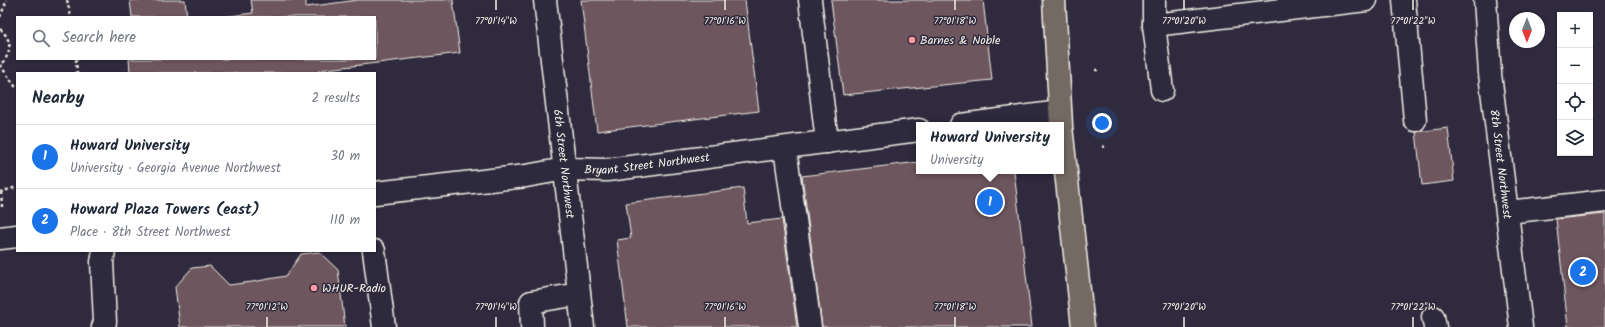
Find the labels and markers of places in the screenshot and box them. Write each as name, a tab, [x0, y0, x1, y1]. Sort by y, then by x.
place label: Barnes & Noble	[920, 31, 1001, 50]
marker: Barnes & Noble	[907, 35, 917, 45]
pin: 1	[977, 187, 1003, 217]
pin: 2	[1570, 257, 1596, 287]
place label: WHUR-Radio	[322, 279, 386, 298]
marker: WHUR-Radio	[309, 283, 319, 293]

